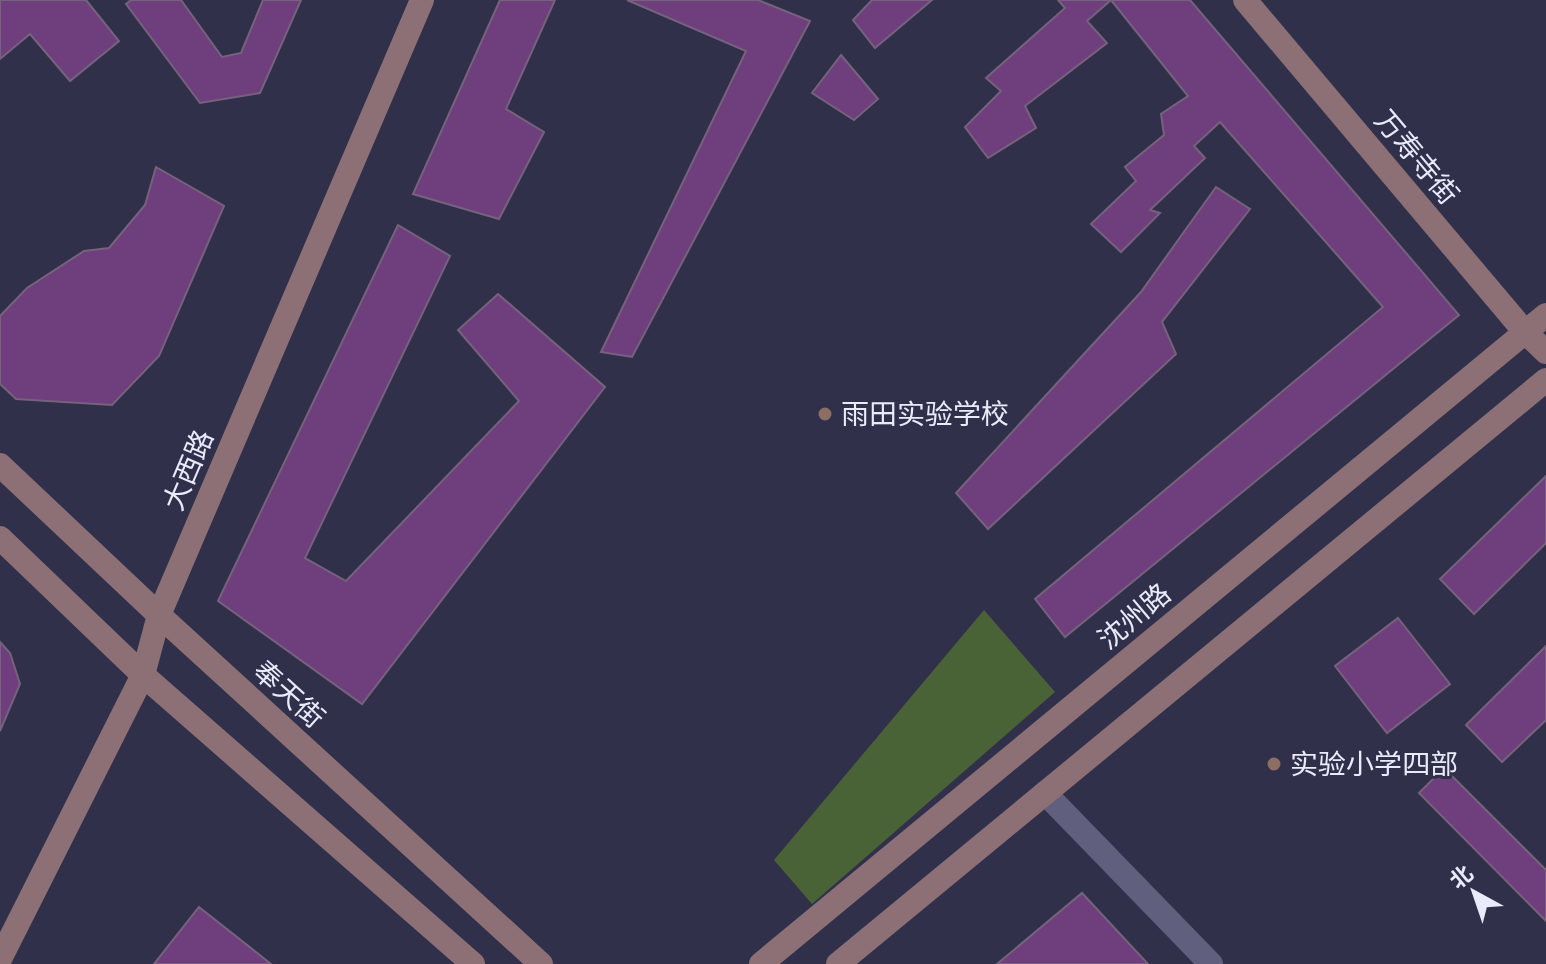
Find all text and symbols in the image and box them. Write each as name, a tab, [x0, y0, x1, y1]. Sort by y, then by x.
street label: 万寿寺街	[1369, 104, 1465, 210]
place label: 雨田实验学校	[841, 398, 1009, 430]
marker: 雨田实验学校	[816, 405, 834, 423]
street label: 大西路	[157, 425, 219, 515]
street label: 沈州路	[1092, 577, 1176, 655]
street label: 奉天街	[247, 654, 331, 734]
place label: 实验小学四部	[1290, 748, 1458, 780]
marker: 实验小学四部	[1265, 755, 1283, 773]
north arrow	[1434, 852, 1514, 932]
text: 北	[1444, 860, 1478, 894]

